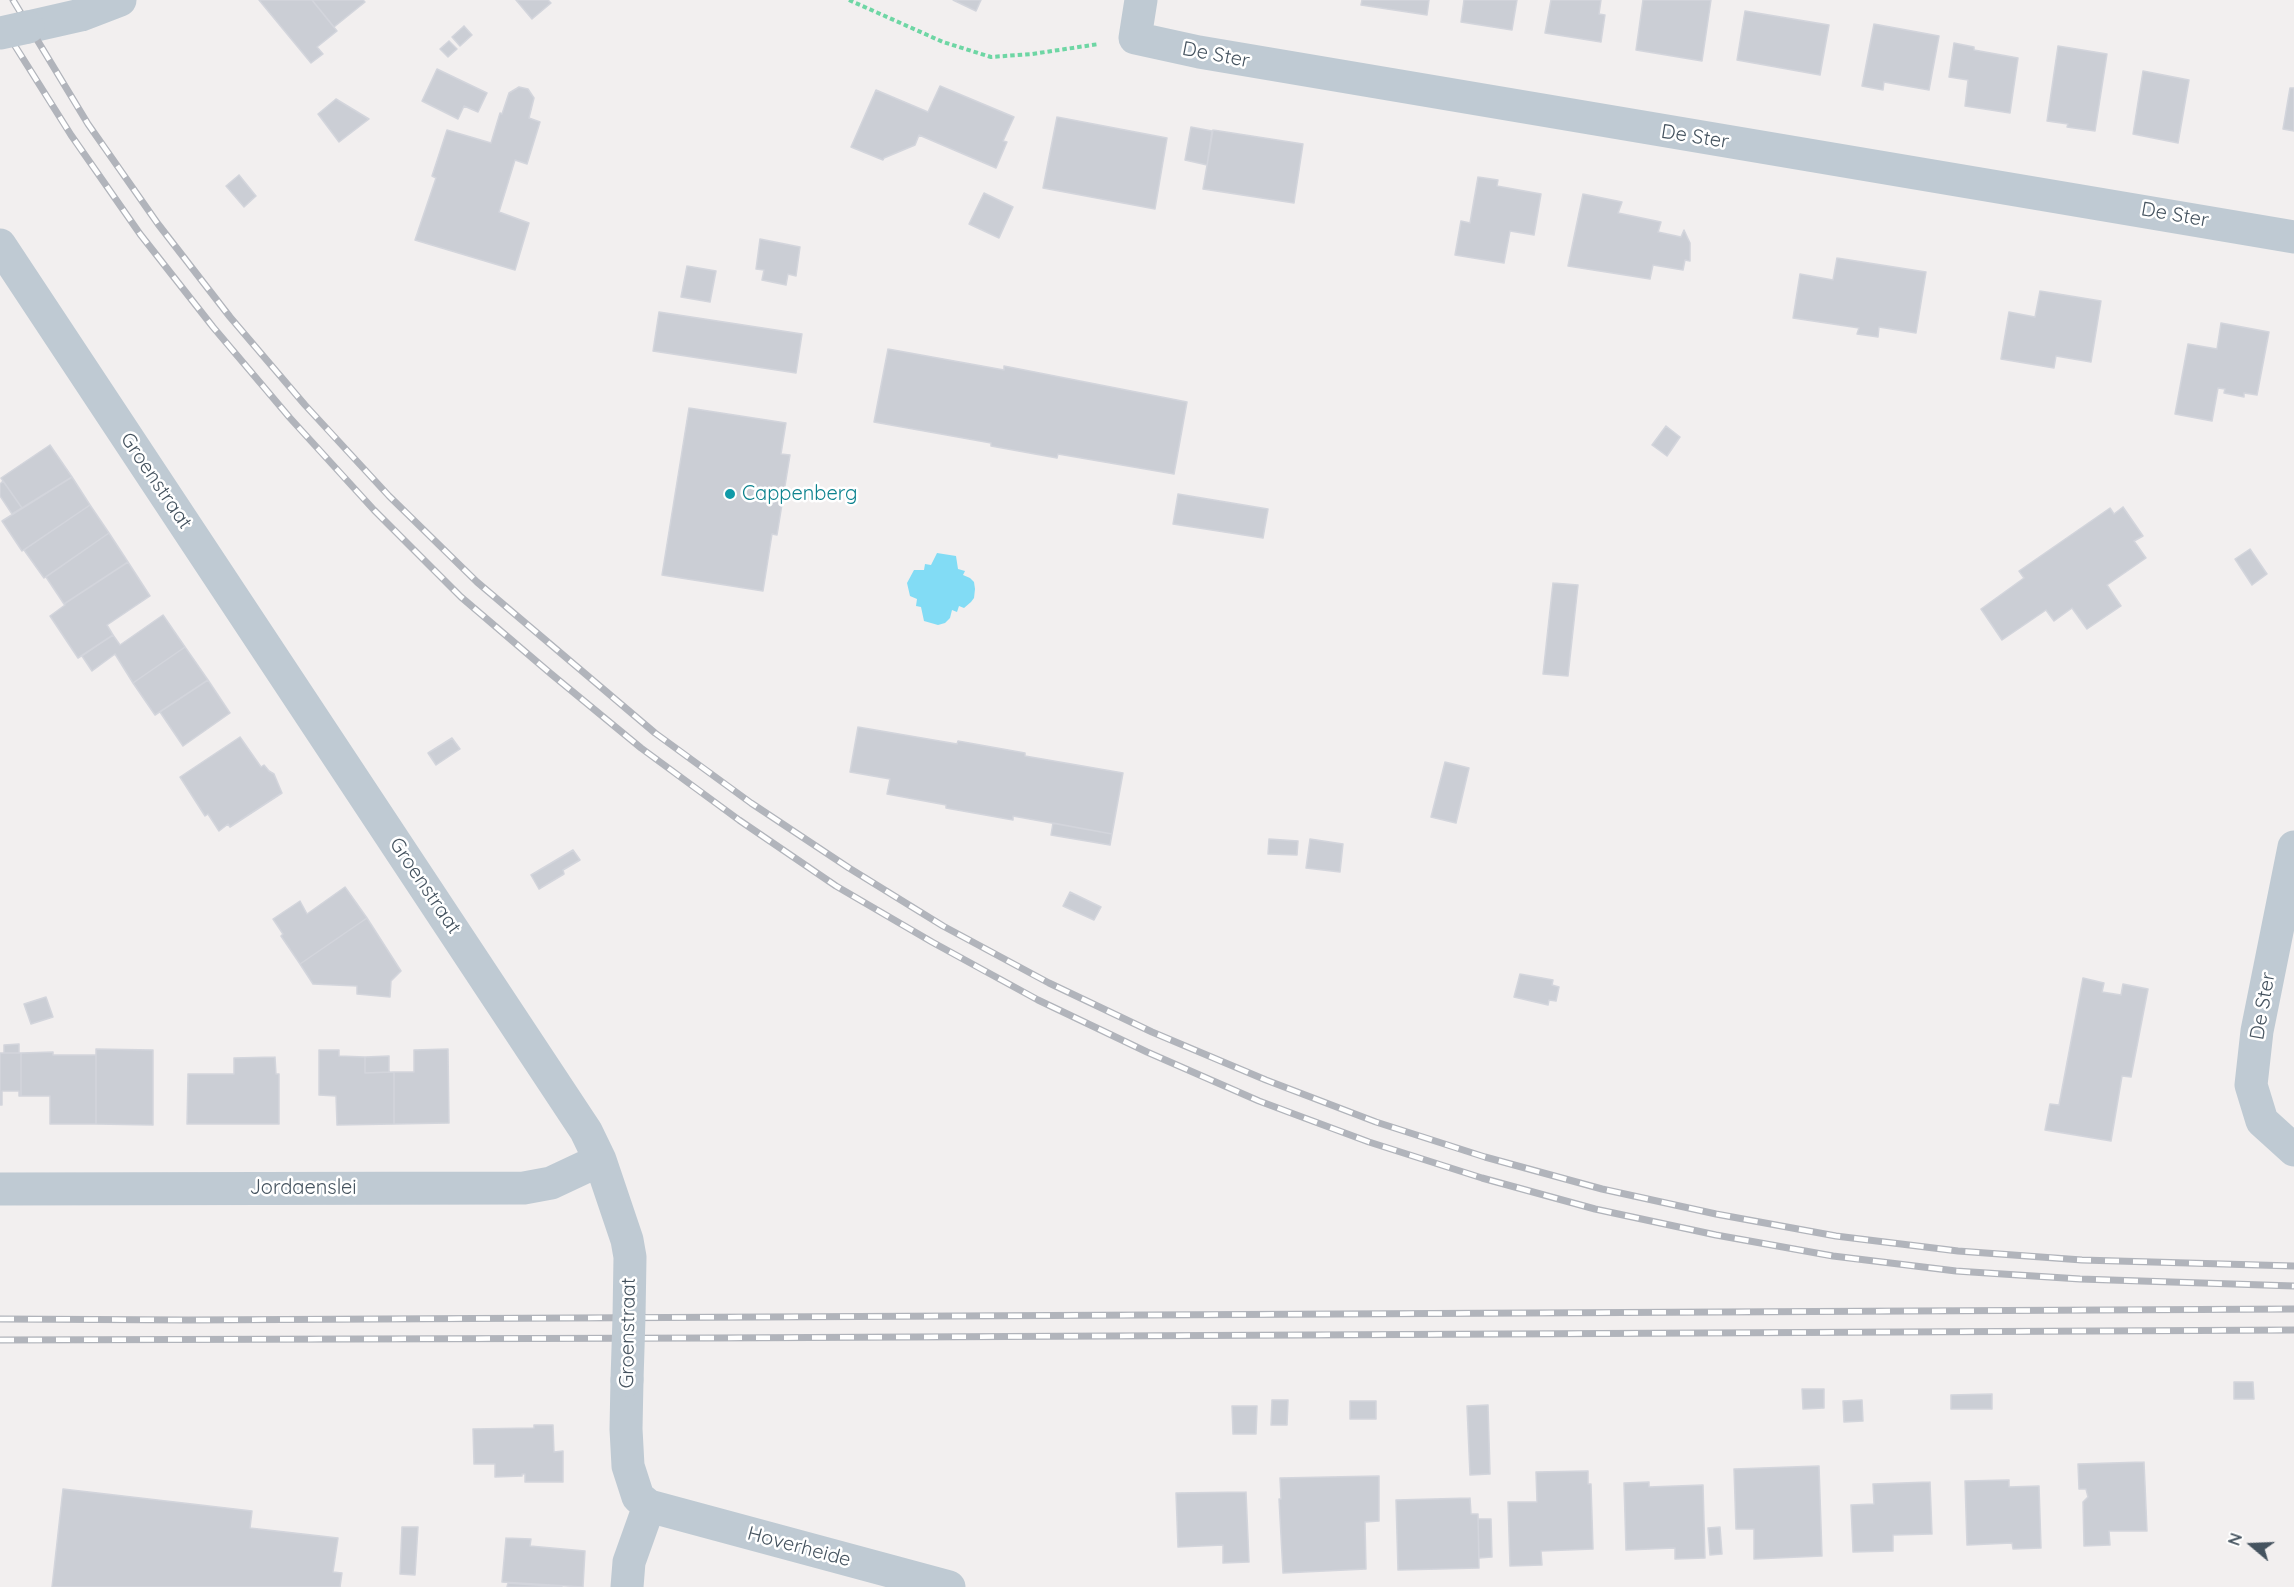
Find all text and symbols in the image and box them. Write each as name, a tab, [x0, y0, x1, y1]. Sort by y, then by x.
street label: De Ster	[1180, 37, 1252, 73]
street label: De Ster	[1659, 120, 1731, 154]
street label: De Ster	[2139, 197, 2211, 233]
street label: Groenstraat	[115, 428, 197, 534]
place label: Cappenberg	[742, 482, 858, 506]
marker: Cappenberg	[723, 487, 737, 501]
street label: Groenstraat	[384, 833, 466, 939]
street label: De Ster	[2245, 970, 2281, 1042]
street label: Jordaenslei	[249, 1176, 357, 1200]
street label: Groenstraat	[615, 1277, 641, 1389]
north arrow	[2222, 1515, 2282, 1575]
street label: Hoverheide	[745, 1522, 853, 1572]
text: N	[2224, 1530, 2246, 1548]

